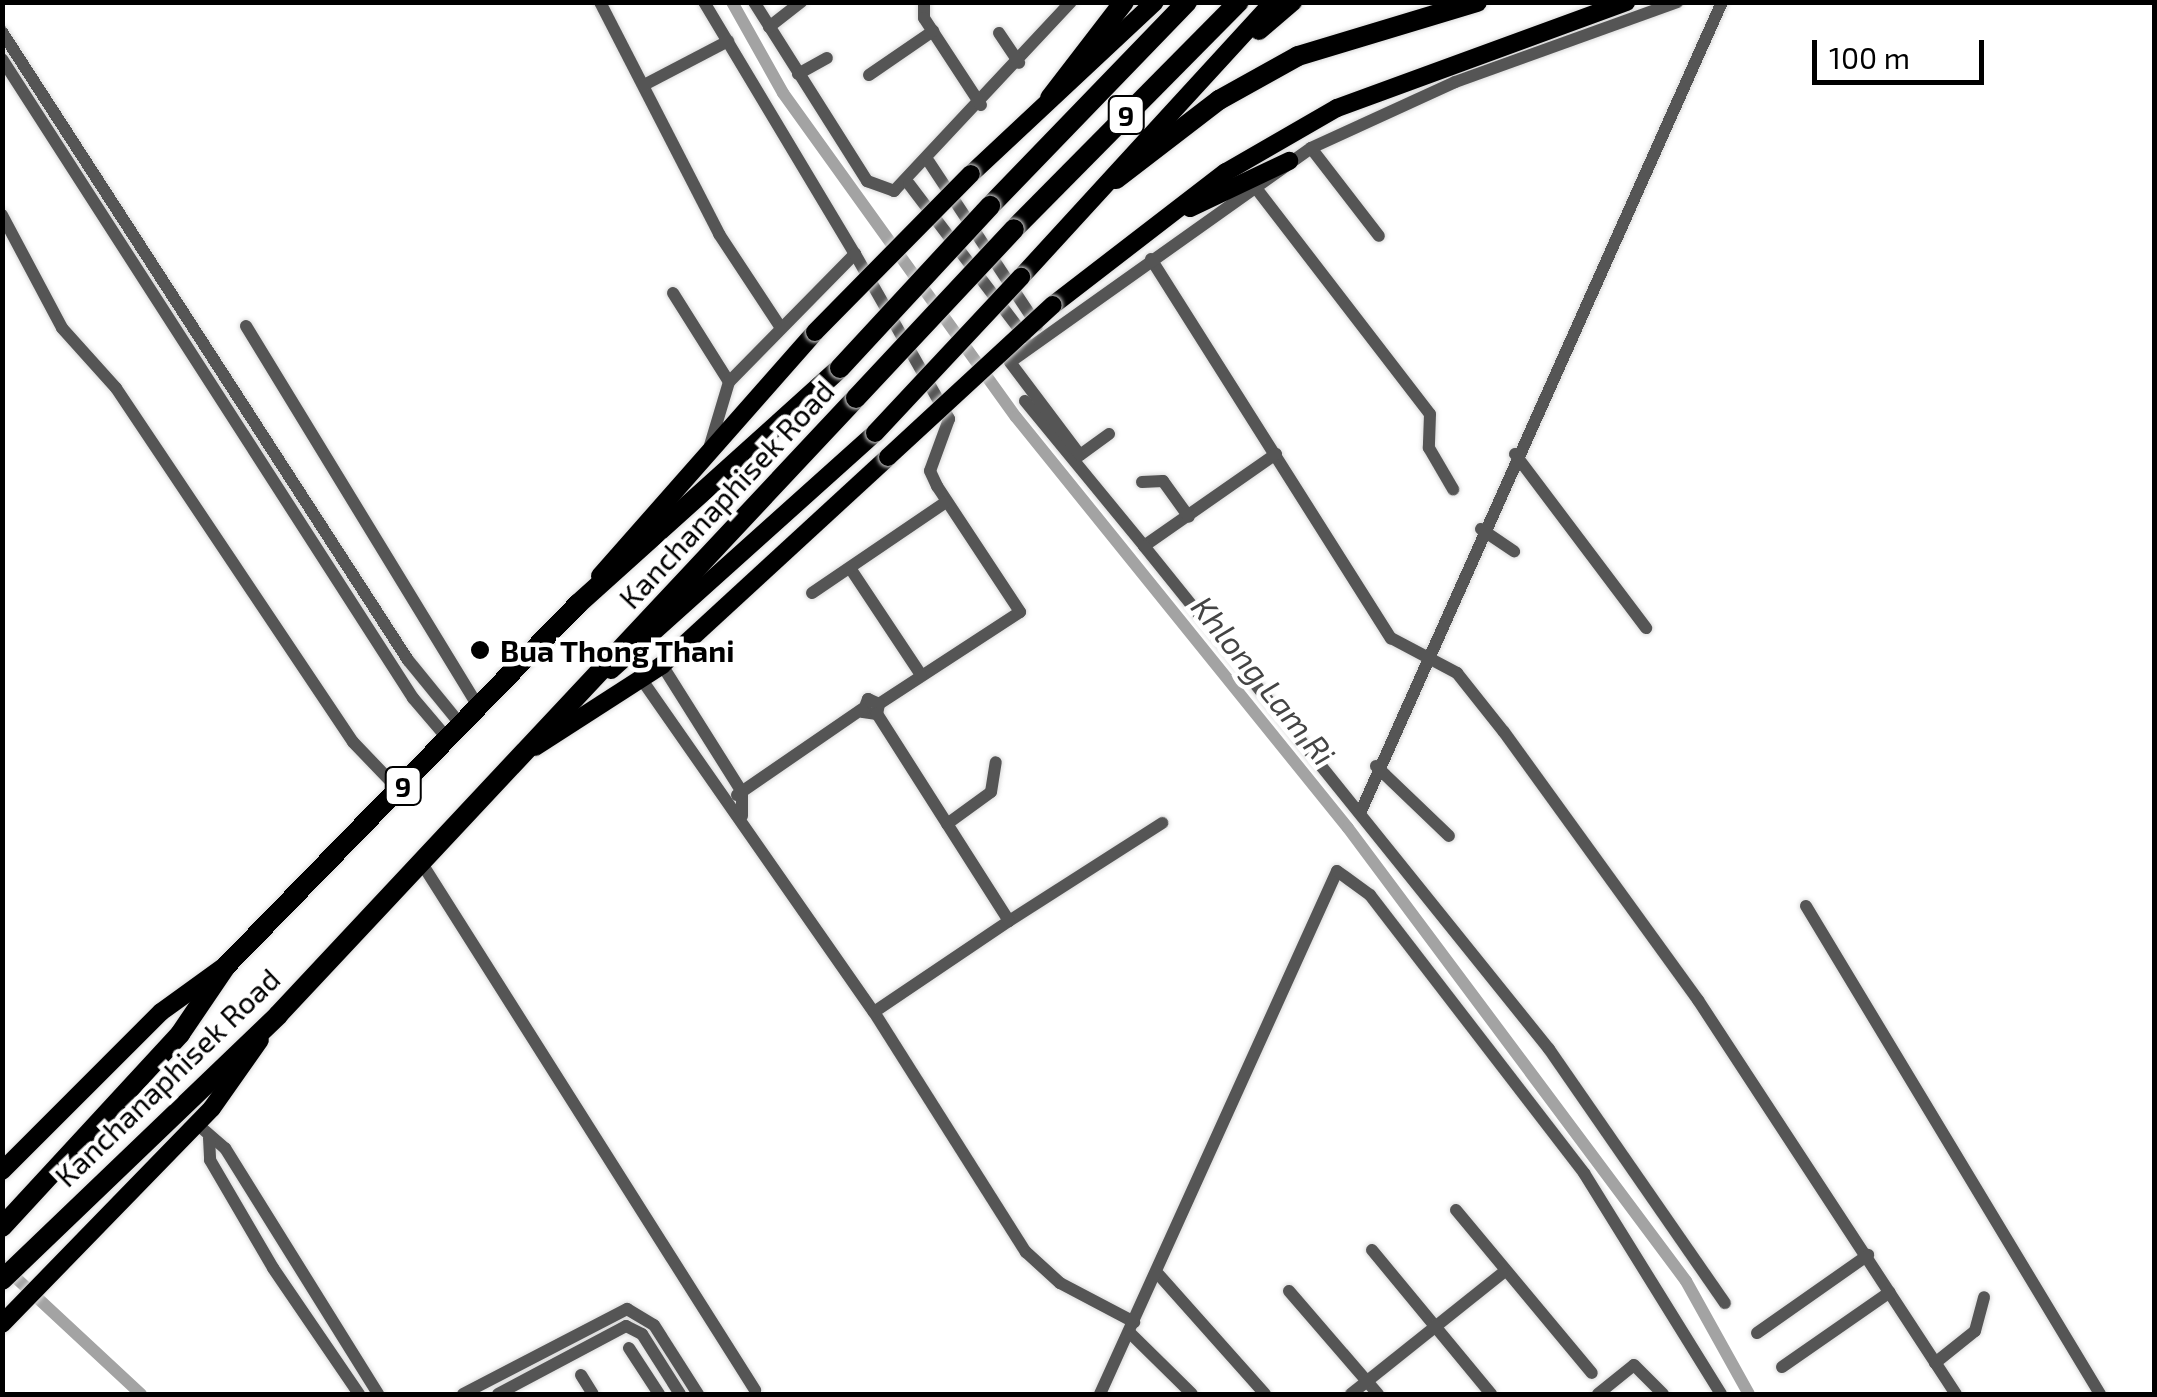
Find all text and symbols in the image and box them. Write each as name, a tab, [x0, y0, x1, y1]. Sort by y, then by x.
scale bar	[1817, 20, 1990, 82]
text: 100 m	[1829, 39, 1910, 75]
road number: 9	[1106, 92, 1146, 138]
street label: Kanchanaphisek Road	[611, 372, 841, 616]
water label: Khlong Lam Ri	[1184, 588, 1344, 772]
place label: Bua Thong Thani	[500, 632, 736, 668]
marker: Bua Thong Thani	[469, 639, 491, 661]
road number: 9	[383, 763, 423, 809]
street label: Kanchanaphisek Road	[47, 960, 287, 1194]

